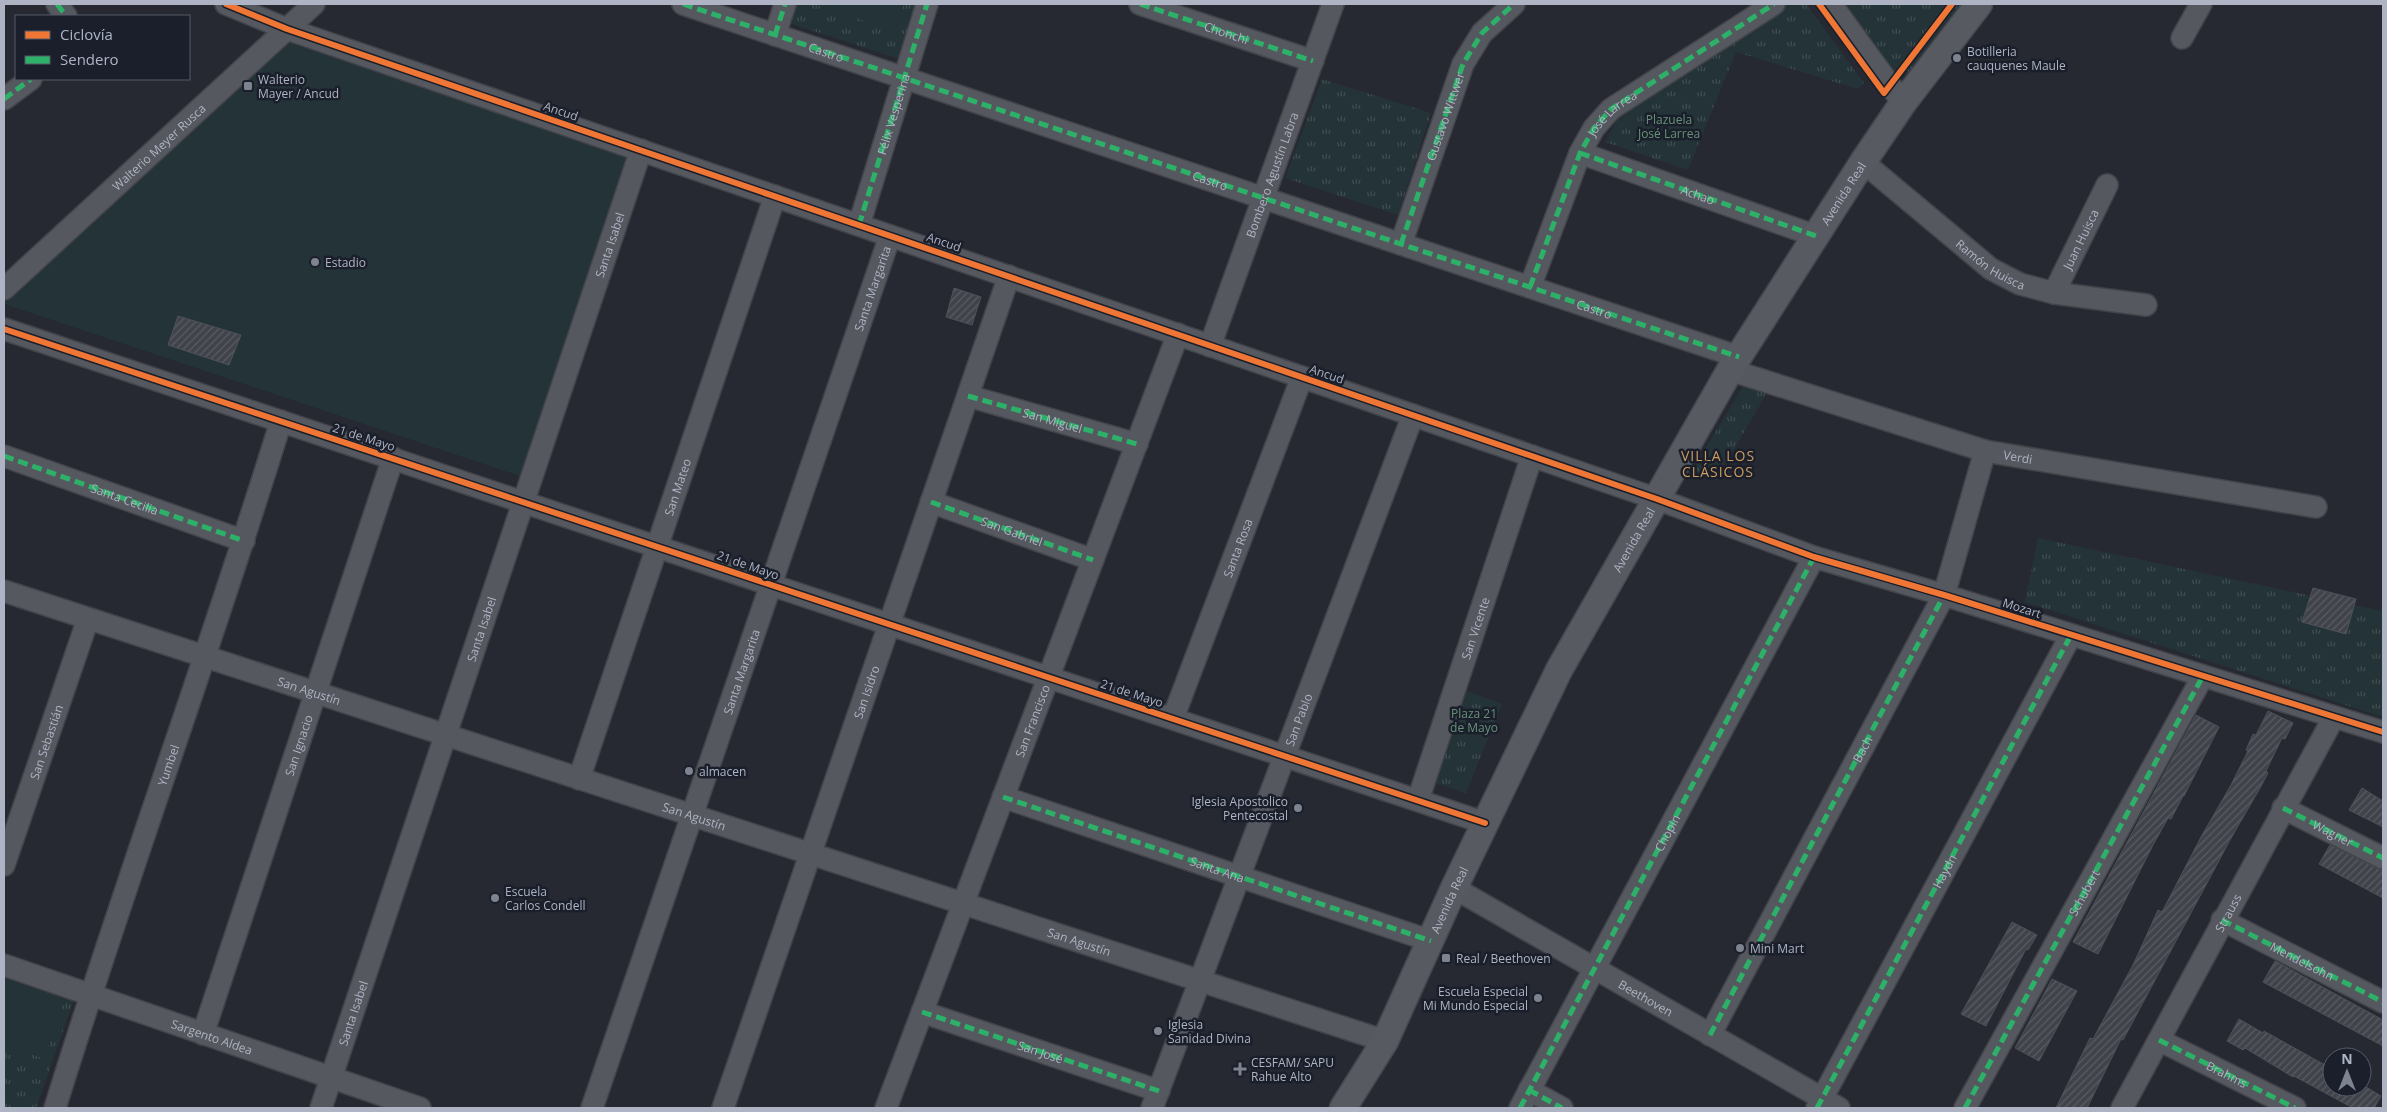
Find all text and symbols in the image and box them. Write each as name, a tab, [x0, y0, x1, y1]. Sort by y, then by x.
legend	[15, 15, 190, 80]
street label: Chonchi	[1202, 17, 1251, 48]
text: Ciclovía	[60, 24, 113, 44]
street label: Castro	[806, 38, 846, 66]
place label: Botilleria cauquenes Maule	[1967, 43, 2066, 74]
text: Sendero	[60, 49, 119, 69]
marker: Botilleria cauquenes Maule	[1951, 52, 1963, 64]
street label: Gustavo Wittwer	[1422, 70, 1468, 163]
place label: Walterio Mayer / Ancud	[258, 71, 339, 102]
street label: Félix Vesperina	[873, 71, 914, 157]
marker: Walterio Mayer / Ancud	[242, 80, 254, 92]
street label: José Larrea	[1582, 86, 1640, 140]
street label: Ancud	[541, 97, 581, 125]
street label: Walterio Meyer Rusca	[108, 100, 209, 194]
street label: Bombero Agustín Labra	[1241, 110, 1302, 240]
park label: Plazuela José Larrea	[1637, 111, 1700, 142]
street label: Avenida Real	[1817, 158, 1870, 228]
street label: Castro	[1190, 166, 1230, 194]
street label: Achao	[1679, 181, 1717, 208]
street label: Juan Huisca	[2058, 206, 2102, 273]
street label: Santa Isabel	[591, 210, 628, 280]
street label: Ancud	[924, 228, 964, 256]
street label: Ramón Huisca	[1953, 235, 2027, 293]
street label: Santa Margarita	[850, 244, 895, 333]
place label: Estadio	[325, 254, 366, 271]
marker: Estadio	[309, 256, 321, 268]
street label: Castro	[1574, 295, 1614, 322]
street label: Ancud	[1307, 360, 1347, 388]
street label: San Miguel	[1021, 404, 1084, 437]
street label: 21 de Mayo	[331, 419, 397, 455]
district label: VILLA LOS CLÁSICOS	[1681, 446, 1755, 481]
street label: Verdi	[2002, 446, 2034, 467]
street label: San Mateo	[660, 456, 695, 518]
street label: Santa Cecilia	[89, 479, 161, 519]
street label: Avenida Real	[1608, 504, 1658, 575]
street label: San Gabriel	[979, 512, 1045, 550]
street label: Santa Rosa	[1219, 516, 1256, 580]
street label: 21 de Mayo	[715, 546, 781, 584]
street label: Santa Isabel	[462, 594, 500, 664]
street label: Mozart	[2001, 594, 2043, 622]
street label: San Vicente	[1457, 595, 1493, 662]
street label: Santa Margarita	[719, 627, 764, 717]
street label: San Isidro	[849, 663, 883, 721]
street label: San Agustín	[275, 672, 343, 709]
street label: 21 de Mayo	[1099, 675, 1165, 711]
street label: San Francisco	[1011, 682, 1054, 759]
street label: San Pablo	[1281, 691, 1316, 748]
street label: San Sebastián	[25, 702, 67, 782]
park label: Plaza 21 de Mayo	[1450, 705, 1498, 736]
street label: San Ignacio	[280, 712, 316, 778]
street label: Bach	[1848, 733, 1876, 765]
street label: Yumbel	[153, 742, 183, 788]
place label: almacen	[699, 763, 746, 780]
marker: almacen	[683, 765, 695, 777]
place label: Iglesia Apostolico Pentecostal	[1191, 793, 1288, 824]
street label: San Agustín	[660, 798, 728, 834]
marker: Iglesia Apostolico Pentecostal	[1292, 802, 1304, 814]
street label: Chopin	[1650, 811, 1684, 854]
street label: Wagner	[2310, 816, 2356, 850]
street label: Haydn	[1928, 851, 1960, 891]
street label: Santa Ana	[1188, 852, 1247, 886]
street label: Avenida Real	[1426, 864, 1472, 936]
street label: Schubert	[2064, 866, 2103, 919]
place label: Escuela Carlos Condell	[505, 883, 586, 914]
street label: Strauss	[2211, 890, 2245, 935]
marker: Escuela Carlos Condell	[489, 892, 501, 904]
street label: San Agustín	[1046, 923, 1113, 960]
street label: Mendelsohn	[2267, 937, 2337, 984]
place label: Mini Mart	[1750, 940, 1804, 957]
marker: Mini Mart	[1734, 942, 1746, 954]
place label: Real / Beethoven	[1456, 950, 1551, 967]
marker: Real / Beethoven	[1440, 952, 1452, 964]
street label: Beethoven	[1616, 975, 1676, 1020]
street label: Santa Isabel	[334, 978, 371, 1048]
place label: Escuela Especial Mi Mundo Especial	[1423, 983, 1528, 1014]
marker: Escuela Especial Mi Mundo Especial	[1532, 992, 1544, 1004]
street label: Sargento Aldea	[169, 1015, 255, 1058]
place label: Iglesia Sanidad Divina	[1168, 1016, 1251, 1047]
marker: Iglesia Sanidad Divina	[1152, 1025, 1164, 1037]
street label: San José	[1016, 1036, 1066, 1067]
north arrow	[2322, 1047, 2372, 1097]
text: N	[2341, 1049, 2353, 1068]
place label: CESFAM/ SAPU Rahue Alto	[1251, 1054, 1334, 1085]
street label: Brahms	[2204, 1057, 2250, 1091]
marker: CESFAM/ SAPU Rahue Alto	[1233, 1062, 1247, 1076]

